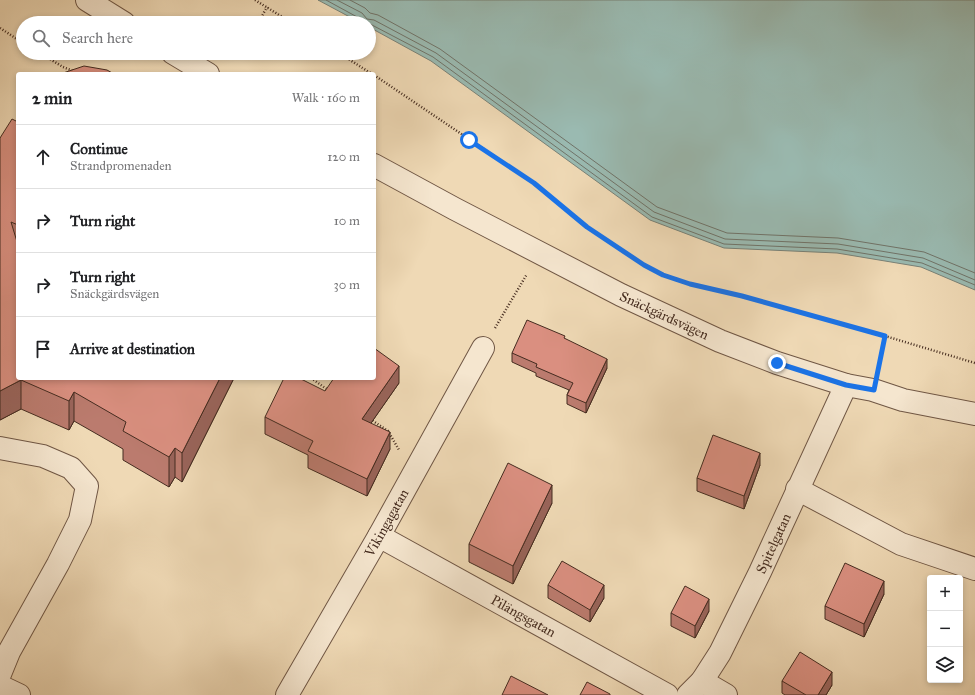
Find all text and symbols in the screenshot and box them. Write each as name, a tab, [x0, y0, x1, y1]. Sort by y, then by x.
search box	[16, 16, 376, 60]
icon: search	[30, 27, 52, 49]
text: Search here	[62, 29, 133, 47]
text: 2 min	[32, 88, 72, 109]
text: Walk · 160 m	[292, 90, 360, 106]
route start	[460, 131, 478, 149]
text: Continue	[70, 140, 128, 158]
icon: ahead	[32, 146, 54, 168]
text: 120 m	[327, 149, 360, 165]
text: Strandpromenaden	[70, 158, 172, 174]
icon: right	[32, 210, 54, 232]
text: Turn right	[70, 212, 135, 230]
text: 10 m	[334, 213, 360, 229]
text: Turn right	[70, 268, 135, 286]
icon: right	[32, 274, 54, 296]
text: 30 m	[334, 277, 360, 293]
text: Snäckgärdsvägen	[70, 286, 159, 302]
street label: Snäckgärdsvägen	[617, 287, 712, 343]
icon: arrive	[32, 338, 54, 360]
text: Arrive at destination	[70, 340, 195, 358]
route end	[768, 354, 786, 372]
street label: Vikingagatan	[360, 485, 412, 560]
street label: Spitelgatan	[752, 510, 795, 576]
map controls	[927, 575, 963, 683]
button: +	[927, 575, 963, 611]
street label: Pilängsgatan	[488, 591, 559, 641]
button: −	[927, 611, 963, 647]
button: layers	[927, 647, 963, 683]

